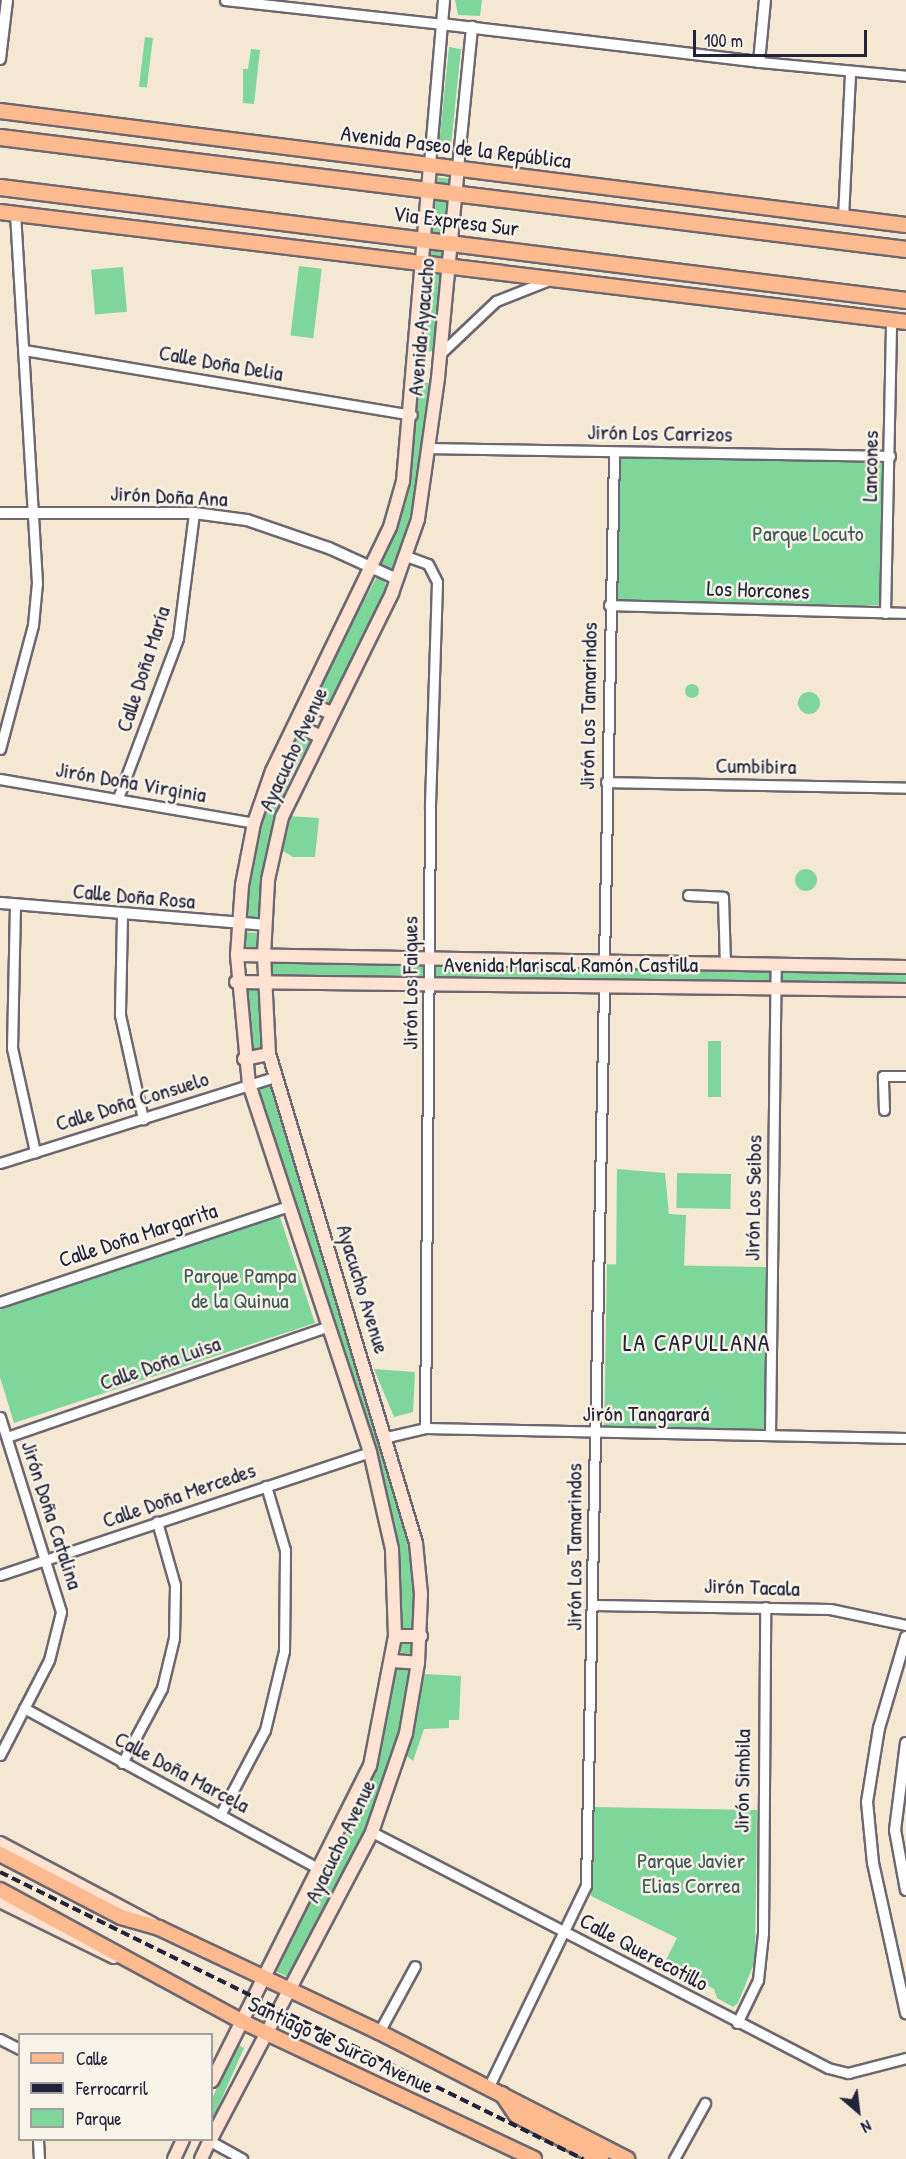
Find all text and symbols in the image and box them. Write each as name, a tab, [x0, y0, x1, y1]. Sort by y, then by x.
scale bar	[696, 18, 870, 56]
text: 100 m	[704, 28, 743, 53]
street label: Avenida Paseo de la República	[339, 120, 573, 174]
street label: Via Expresa Sur	[392, 200, 520, 242]
street label: Avenida Ayacucho	[402, 257, 440, 397]
street label: Calle Doña Delia	[157, 339, 285, 387]
street label: Jirón Los Carrizos	[587, 419, 733, 447]
street label: Lancones	[856, 430, 884, 502]
street label: Jirón Doña Ana	[110, 480, 228, 512]
park label: Parque Locuto	[752, 521, 864, 547]
street label: Los Horcones	[706, 575, 810, 605]
street label: Calle Doña María	[110, 603, 176, 735]
street label: Jirón Los Tamarindos	[573, 622, 603, 790]
street label: Ayacucho Avenue	[253, 683, 333, 815]
street label: Cumbibira	[715, 752, 797, 780]
street label: Jirón Doña Virginia	[54, 756, 208, 808]
street label: Calle Doña Rosa	[72, 877, 196, 915]
street label: Jirón Los Faiques	[397, 916, 423, 1050]
street label: Avenida Mariscal Ramón Castilla	[444, 952, 698, 978]
street label: Calle Doña Consuelo	[52, 1065, 212, 1137]
street label: Jirón Los Seibos	[739, 1135, 767, 1261]
street label: Calle Doña Margarita	[55, 1197, 221, 1273]
street label: Ayacucho Avenue	[331, 1221, 395, 1357]
park label: Parque Pampa de la Quinua	[184, 1262, 296, 1314]
district label: LA CAPULLANA	[623, 1329, 771, 1357]
street label: Calle Doña Luisa	[96, 1330, 224, 1396]
street label: Jirón Tangarará	[583, 1401, 709, 1427]
street label: Jirón Doña Catalina	[16, 1437, 88, 1593]
street label: Calle Doña Mercedes	[99, 1456, 259, 1534]
street label: Jirón Los Tamarindos	[561, 1463, 587, 1631]
street label: Jirón Tacala	[704, 1572, 800, 1602]
street label: Calle Doña Marcela	[110, 1725, 254, 1819]
street label: Jirón Simbila	[728, 1729, 756, 1833]
street label: Ayacucho Avenue	[299, 1775, 381, 1907]
park label: Parque Javier Elias Correa	[637, 1847, 745, 1898]
street label: Calle Querecotillo	[575, 1907, 713, 1997]
street label: Santiago de Surco Avenue	[244, 1990, 438, 2100]
legend	[18, 2033, 213, 2141]
text: Calle	[76, 2046, 108, 2071]
text: Ferrocarril	[76, 2076, 148, 2101]
north arrow	[828, 2081, 888, 2141]
text: Parque	[76, 2106, 121, 2131]
text: N	[858, 2115, 875, 2139]

